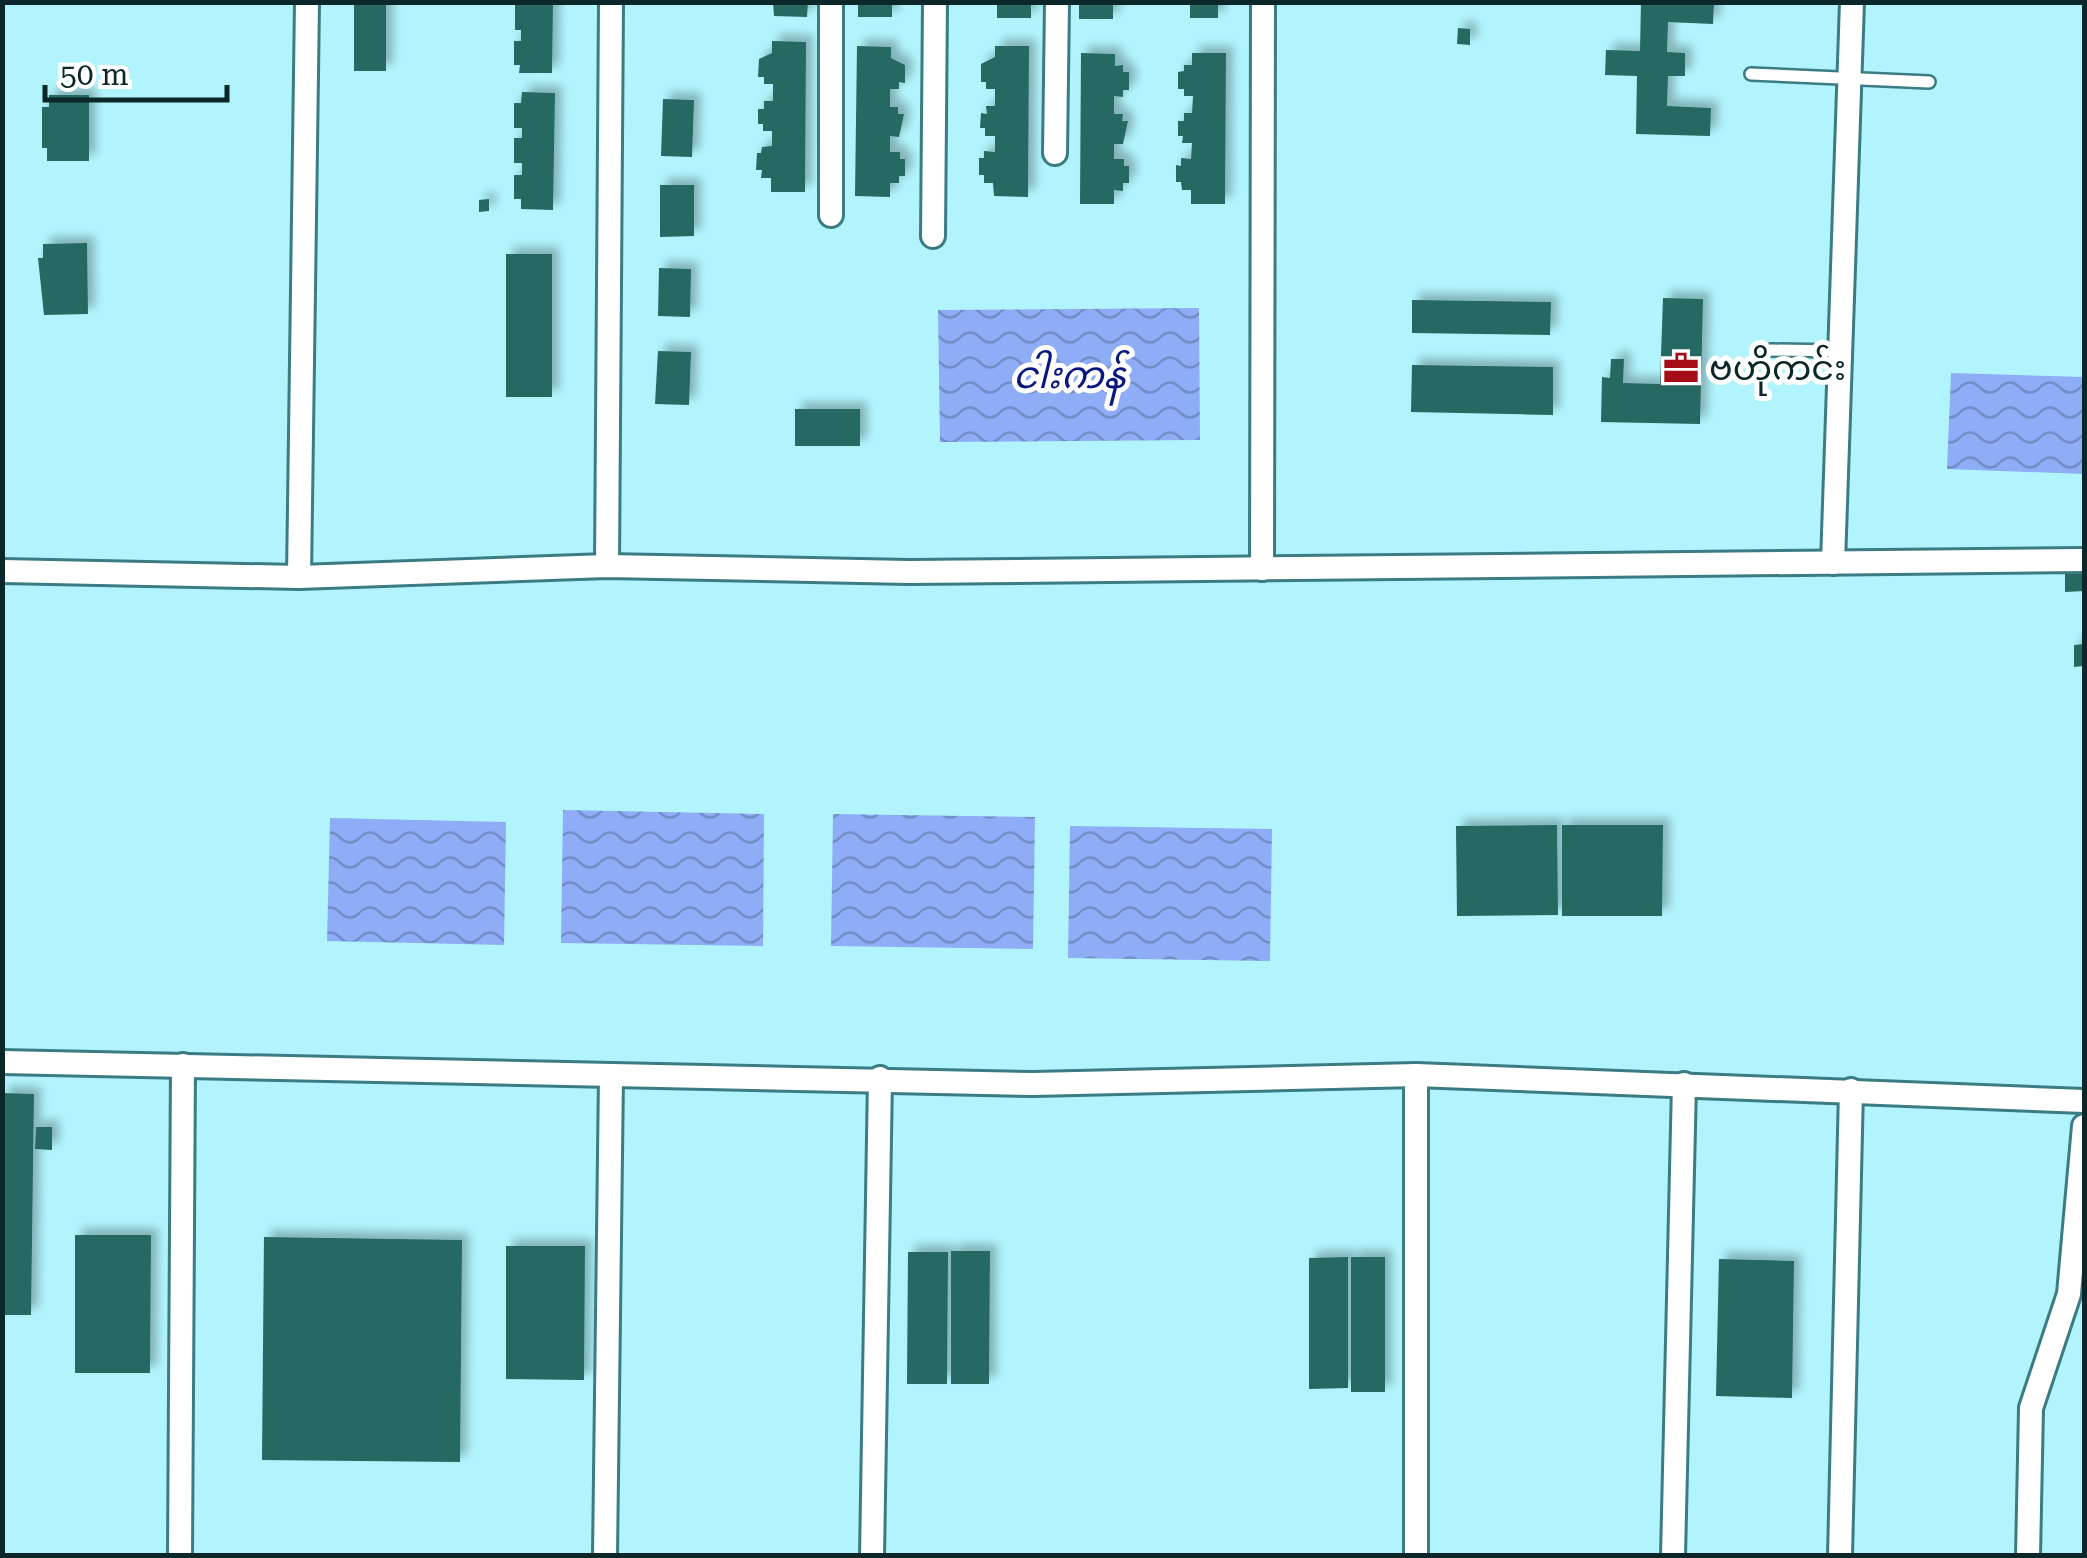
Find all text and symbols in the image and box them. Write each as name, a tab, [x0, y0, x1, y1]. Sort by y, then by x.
scale bar	[45, 40, 228, 102]
text: 50 m	[60, 57, 129, 92]
place label: ဗဟိုကင်း	[1709, 344, 1846, 396]
water label: ငါးကန်	[1013, 349, 1131, 406]
office icon: ဗဟိုကင်း	[1662, 349, 1700, 387]

